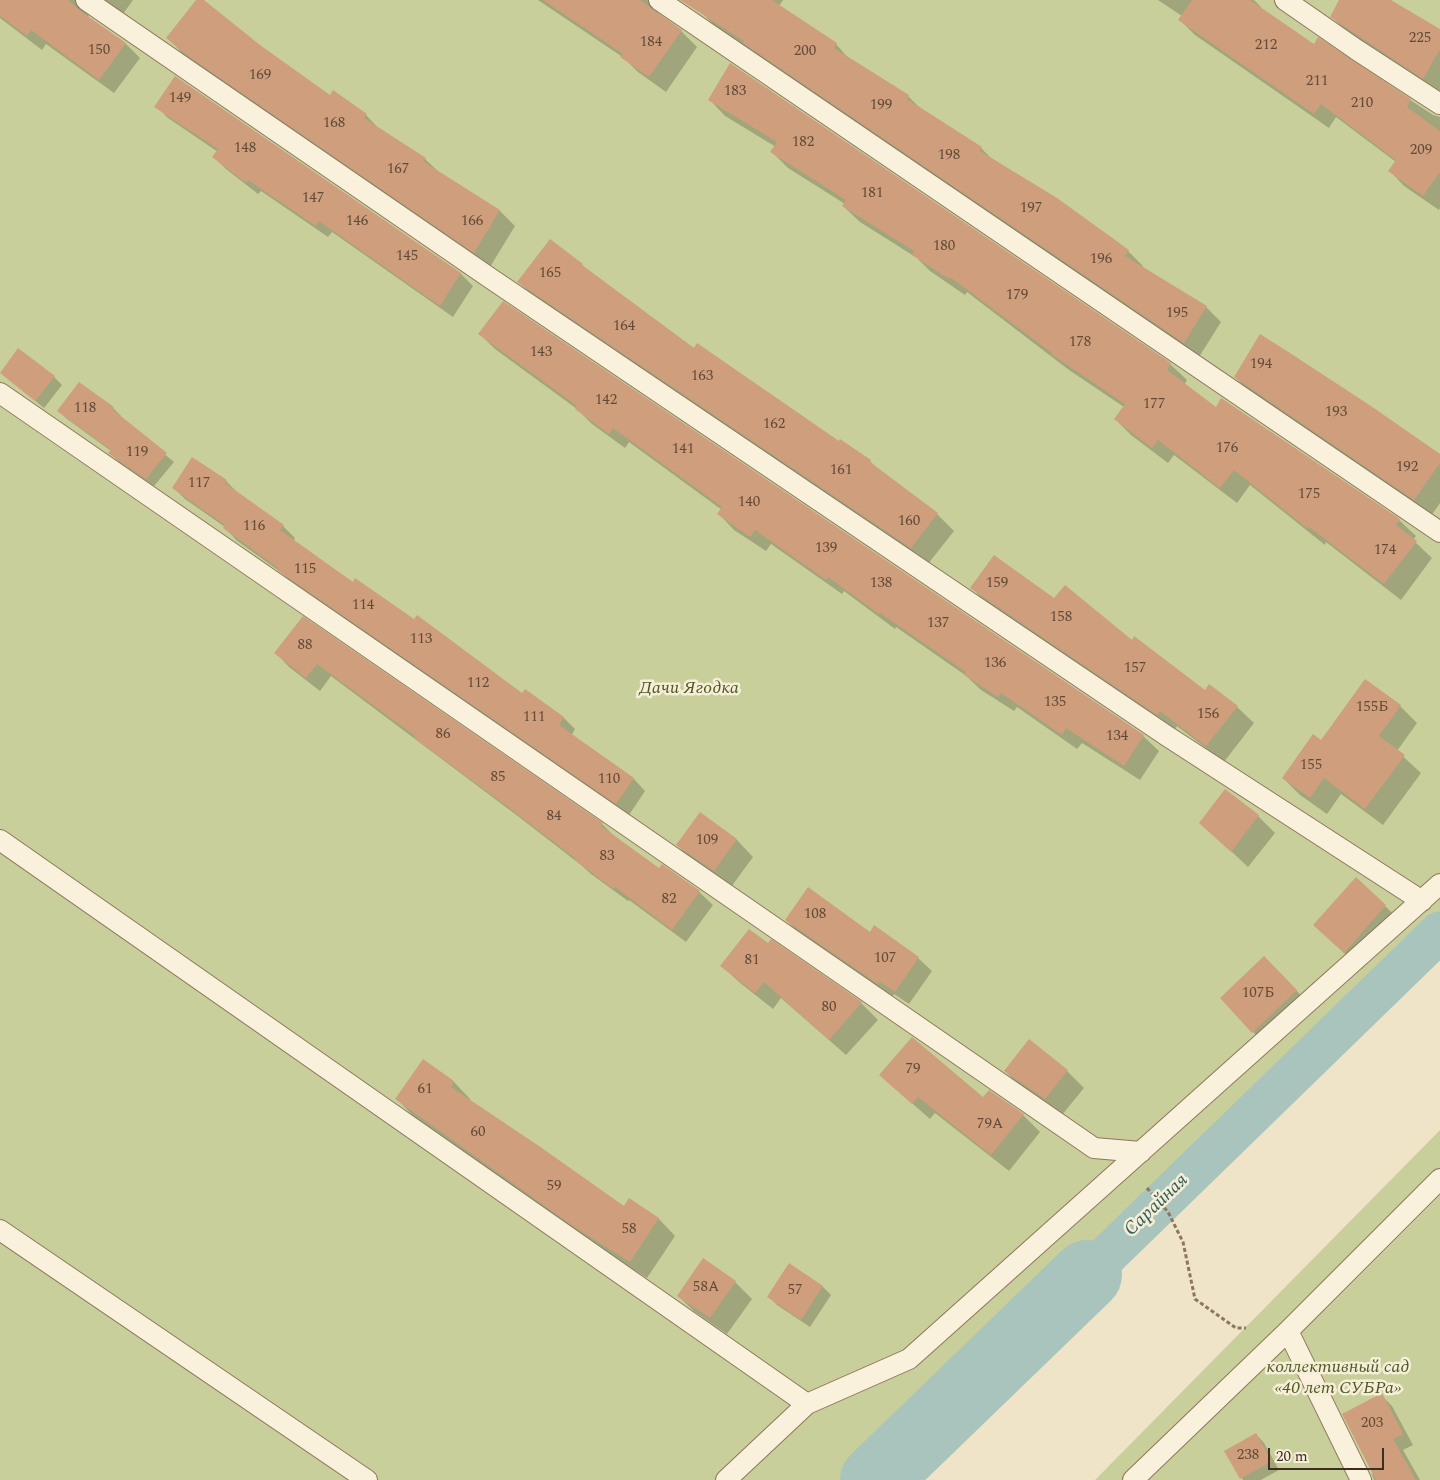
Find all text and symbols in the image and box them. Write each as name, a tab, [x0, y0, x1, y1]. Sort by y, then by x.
house number: 225	[1409, 30, 1431, 48]
house number: 184	[640, 34, 662, 52]
house number: 212	[1255, 37, 1277, 55]
house number: 150	[88, 42, 110, 60]
house number: 200	[794, 43, 816, 61]
house number: 169	[249, 67, 271, 85]
house number: 211	[1306, 73, 1328, 91]
house number: 183	[724, 83, 746, 101]
house number: 149	[169, 90, 191, 108]
house number: 210	[1351, 95, 1373, 113]
house number: 199	[870, 97, 892, 115]
house number: 168	[323, 115, 345, 133]
house number: 182	[792, 134, 814, 152]
house number: 148	[234, 140, 256, 158]
house number: 209	[1410, 142, 1432, 160]
house number: 198	[938, 147, 960, 165]
house number: 167	[387, 161, 409, 179]
house number: 181	[861, 185, 883, 203]
house number: 147	[302, 190, 324, 208]
house number: 197	[1020, 200, 1042, 218]
house number: 146	[346, 213, 368, 231]
house number: 166	[461, 213, 483, 231]
house number: 180	[933, 238, 955, 256]
house number: 145	[396, 248, 418, 266]
house number: 196	[1090, 251, 1112, 269]
house number: 165	[539, 265, 561, 283]
house number: 179	[1006, 287, 1028, 305]
house number: 195	[1166, 305, 1188, 323]
house number: 164	[613, 318, 635, 336]
house number: 178	[1069, 334, 1091, 352]
house number: 143	[530, 344, 552, 362]
house number: 194	[1250, 356, 1272, 374]
house number: 163	[691, 368, 713, 386]
house number: 142	[595, 392, 617, 410]
house number: 177	[1143, 396, 1165, 414]
house number: 118	[74, 400, 96, 418]
house number: 193	[1325, 404, 1347, 422]
house number: 162	[763, 416, 785, 434]
house number: 176	[1216, 440, 1238, 458]
house number: 141	[672, 441, 694, 459]
house number: 119	[126, 444, 148, 462]
house number: 192	[1396, 459, 1418, 477]
house number: 161	[830, 462, 852, 480]
house number: 117	[188, 475, 210, 493]
house number: 175	[1298, 486, 1320, 504]
house number: 140	[738, 494, 760, 512]
house number: 160	[898, 513, 920, 531]
house number: 116	[243, 518, 265, 536]
house number: 139	[815, 540, 837, 558]
house number: 174	[1374, 542, 1396, 560]
house number: 115	[294, 561, 316, 579]
house number: 138	[870, 575, 892, 593]
house number: 159	[986, 575, 1008, 593]
house number: 114	[352, 597, 374, 615]
house number: 158	[1050, 609, 1072, 627]
house number: 137	[927, 615, 949, 633]
house number: 113	[410, 631, 432, 649]
house number: 88	[298, 637, 312, 655]
house number: 136	[984, 655, 1006, 673]
house number: 157	[1124, 660, 1146, 678]
house number: 112	[467, 675, 489, 693]
park label: Дачи Ягодка	[639, 678, 739, 700]
house number: 135	[1044, 694, 1066, 712]
house number: 155Б	[1356, 699, 1388, 717]
house number: 156	[1197, 706, 1219, 724]
house number: 111	[523, 709, 545, 727]
house number: 86	[436, 726, 450, 744]
house number: 134	[1106, 728, 1128, 746]
house number: 155	[1300, 757, 1322, 775]
house number: 85	[491, 769, 505, 787]
house number: 110	[598, 771, 620, 789]
house number: 84	[547, 808, 561, 826]
house number: 109	[696, 832, 718, 850]
house number: 83	[600, 848, 614, 866]
house number: 82	[662, 891, 676, 909]
house number: 108	[804, 906, 826, 924]
house number: 107	[874, 950, 896, 968]
house number: 81	[745, 952, 759, 970]
house number: 107Б	[1242, 985, 1274, 1003]
house number: 80	[822, 999, 836, 1017]
house number: 79	[906, 1061, 920, 1079]
house number: 61	[418, 1081, 432, 1099]
house number: 79А	[977, 1116, 1003, 1134]
house number: 60	[471, 1124, 485, 1142]
water label: Сарайная	[1120, 1170, 1194, 1242]
house number: 59	[547, 1178, 561, 1196]
house number: 58	[622, 1221, 636, 1239]
house number: 58А	[693, 1279, 719, 1297]
house number: 57	[788, 1282, 802, 1300]
park label: коллективный сад «40 лет СУБРа»	[1267, 1357, 1409, 1400]
house number: 203	[1361, 1415, 1383, 1433]
scale bar	[1270, 1438, 1386, 1470]
text: 20 m	[1276, 1445, 1308, 1468]
house number: 238	[1237, 1447, 1259, 1465]

